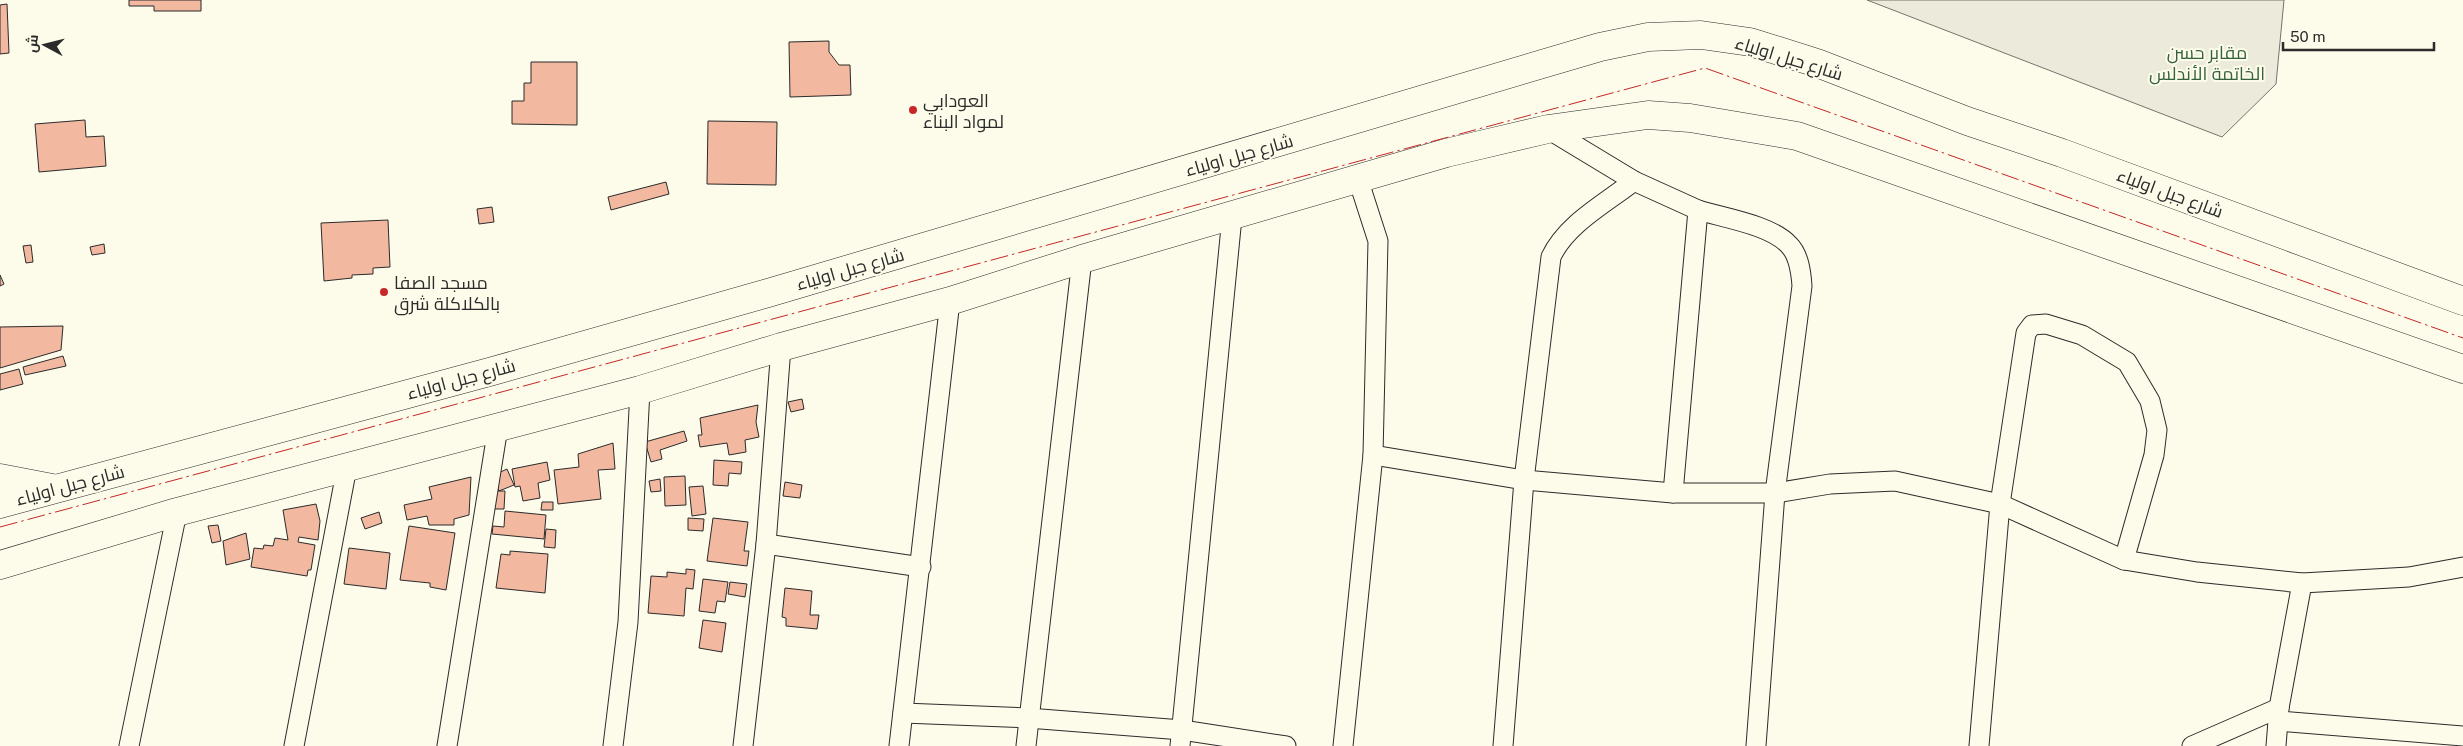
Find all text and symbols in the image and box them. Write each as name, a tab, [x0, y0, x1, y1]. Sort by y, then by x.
north arrow	[20, 20, 70, 70]
scale bar	[2283, 20, 2434, 52]
text: 50 m	[2290, 28, 2325, 45]
street label: شارع جبل اولياء	[1732, 32, 1845, 86]
text: ش	[23, 33, 42, 53]
park label: مقابر حسن الخاتمة الأندلس	[2149, 42, 2265, 85]
place label: العودابي لمواد البناء	[923, 90, 1004, 133]
marker: العودابي لمواد البناء	[907, 104, 919, 116]
street label: شارع جبل اولياء	[1183, 130, 1296, 182]
street label: شارع جبل اولياء	[2113, 164, 2226, 224]
street label: شارع جبل اولياء	[794, 244, 907, 296]
place label: مسجد الصفا بالكلاكلة شرق	[394, 272, 500, 316]
marker: مسجد الصفا بالكلاكلة شرق	[378, 286, 390, 298]
street label: شارع جبل اولياء	[404, 354, 518, 406]
street label: شارع جبل اولياء	[13, 460, 127, 512]

